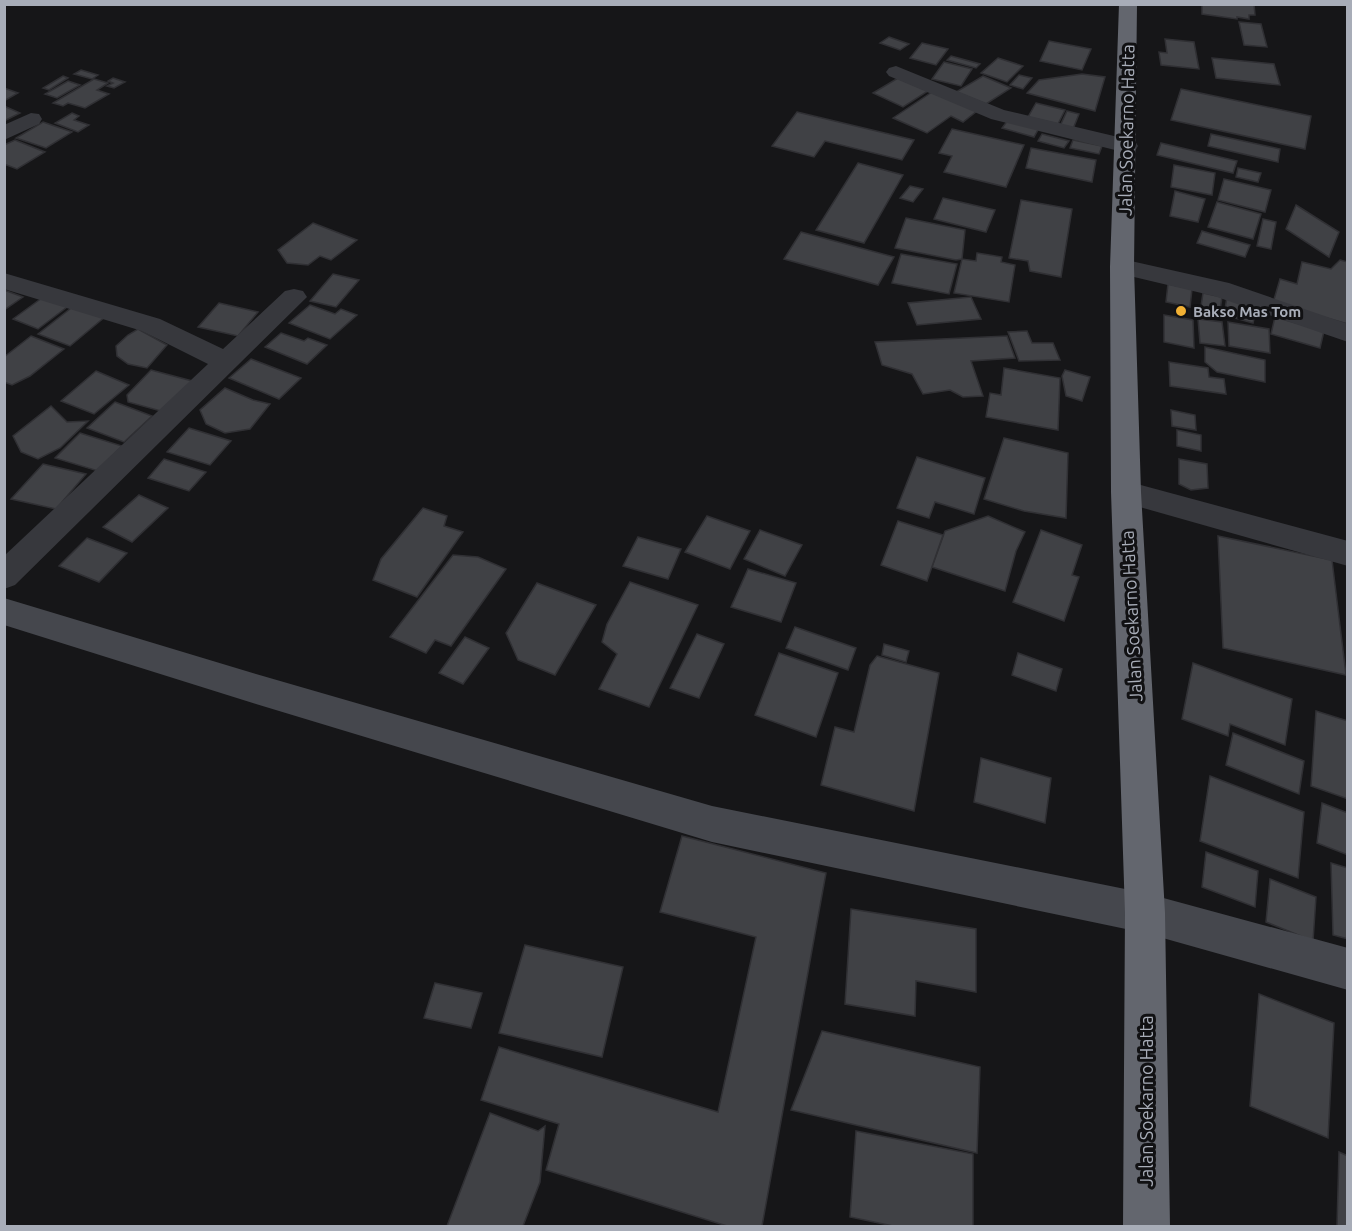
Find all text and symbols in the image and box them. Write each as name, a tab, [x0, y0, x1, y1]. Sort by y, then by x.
street label: Jalan Soekarno Hatta	[1115, 44, 1137, 216]
place label: Bakso Mas Tom	[1193, 303, 1301, 320]
marker: Bakso Mas Tom	[1174, 304, 1188, 318]
street label: Jalan Soekarno Hatta	[1117, 530, 1145, 702]
street label: Jalan Soekarno Hatta	[1136, 1015, 1156, 1187]

